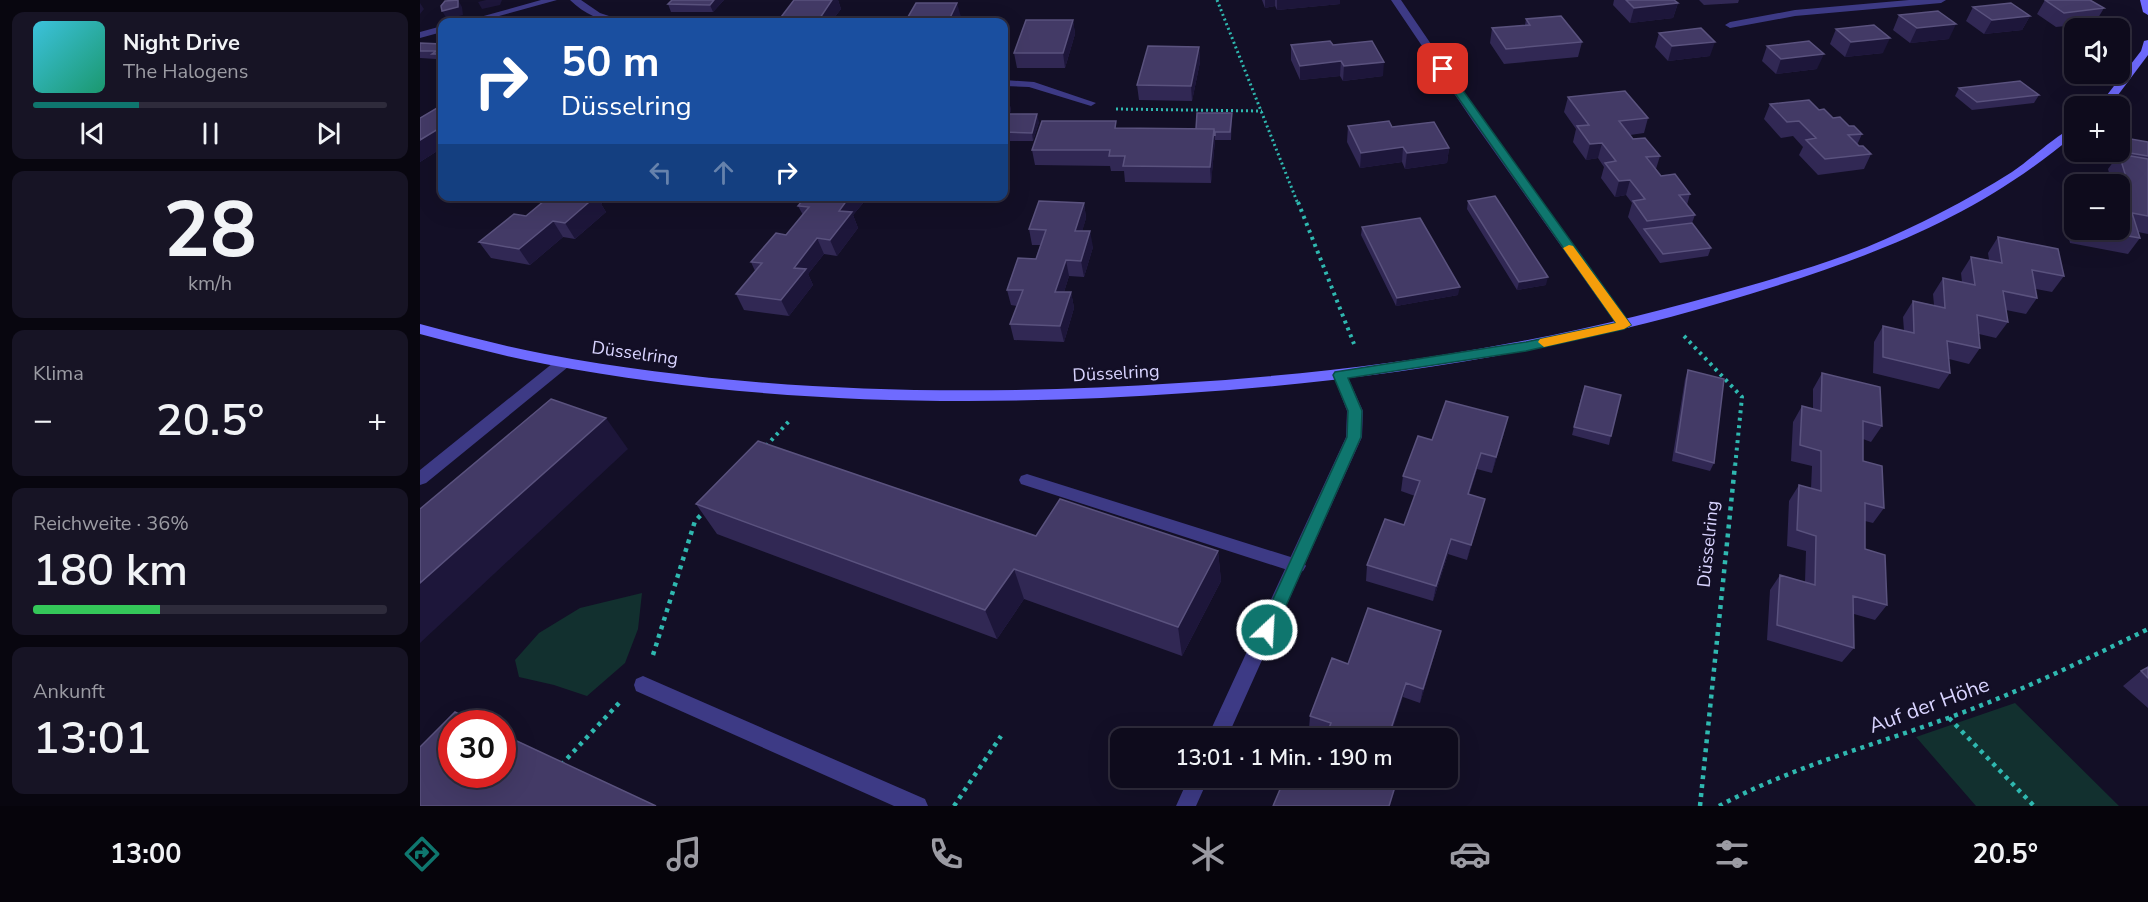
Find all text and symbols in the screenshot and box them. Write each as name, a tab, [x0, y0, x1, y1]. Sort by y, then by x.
map controls	[2064, 18, 2130, 240]
button: sound	[2064, 18, 2130, 84]
text: Night Drive	[123, 28, 240, 58]
text: 50 m	[561, 34, 660, 91]
icon: right	[462, 42, 540, 120]
pin	[1417, 43, 1468, 94]
icon: arrive	[1426, 52, 1459, 85]
text: The Halogens	[123, 58, 248, 85]
text: Düsselring	[561, 88, 692, 125]
button: +	[2064, 96, 2130, 162]
icon: previous	[76, 117, 109, 150]
icon: pause	[194, 117, 227, 150]
icon: next	[312, 117, 345, 150]
icon: left	[644, 156, 677, 189]
icon: ahead	[707, 156, 740, 189]
icon: right	[770, 156, 803, 189]
button: −	[2064, 174, 2130, 240]
text: 28	[163, 177, 257, 284]
text: km/h	[188, 270, 232, 297]
street label: Düsselring	[590, 335, 680, 371]
street label: Düsselring	[1072, 359, 1160, 387]
text: Klima	[33, 360, 84, 387]
text: 20.5°	[156, 390, 264, 451]
text: −	[33, 398, 53, 443]
text: +	[367, 398, 387, 443]
street label: Düsselring	[1692, 499, 1724, 589]
text: Reichweite · 36%	[33, 510, 189, 537]
text: 180 km	[33, 540, 188, 601]
position arrow	[1235, 598, 1299, 662]
street label: Auf der Höhe	[1865, 670, 1993, 740]
text: Ankunft	[33, 678, 105, 705]
text: 13:01	[33, 708, 152, 769]
speed limit sign: 30	[438, 710, 516, 788]
text: 13:01 · 1 Min. · 190 m	[1175, 743, 1393, 773]
icon: directions	[401, 833, 443, 875]
icon: music	[663, 833, 705, 875]
icon: phone	[925, 833, 967, 875]
icon: climate	[1187, 833, 1229, 875]
icon: car	[1449, 833, 1491, 875]
icon: filters	[1711, 833, 1753, 875]
text: 13:00	[110, 836, 181, 873]
text: 20.5°	[1972, 836, 2038, 873]

